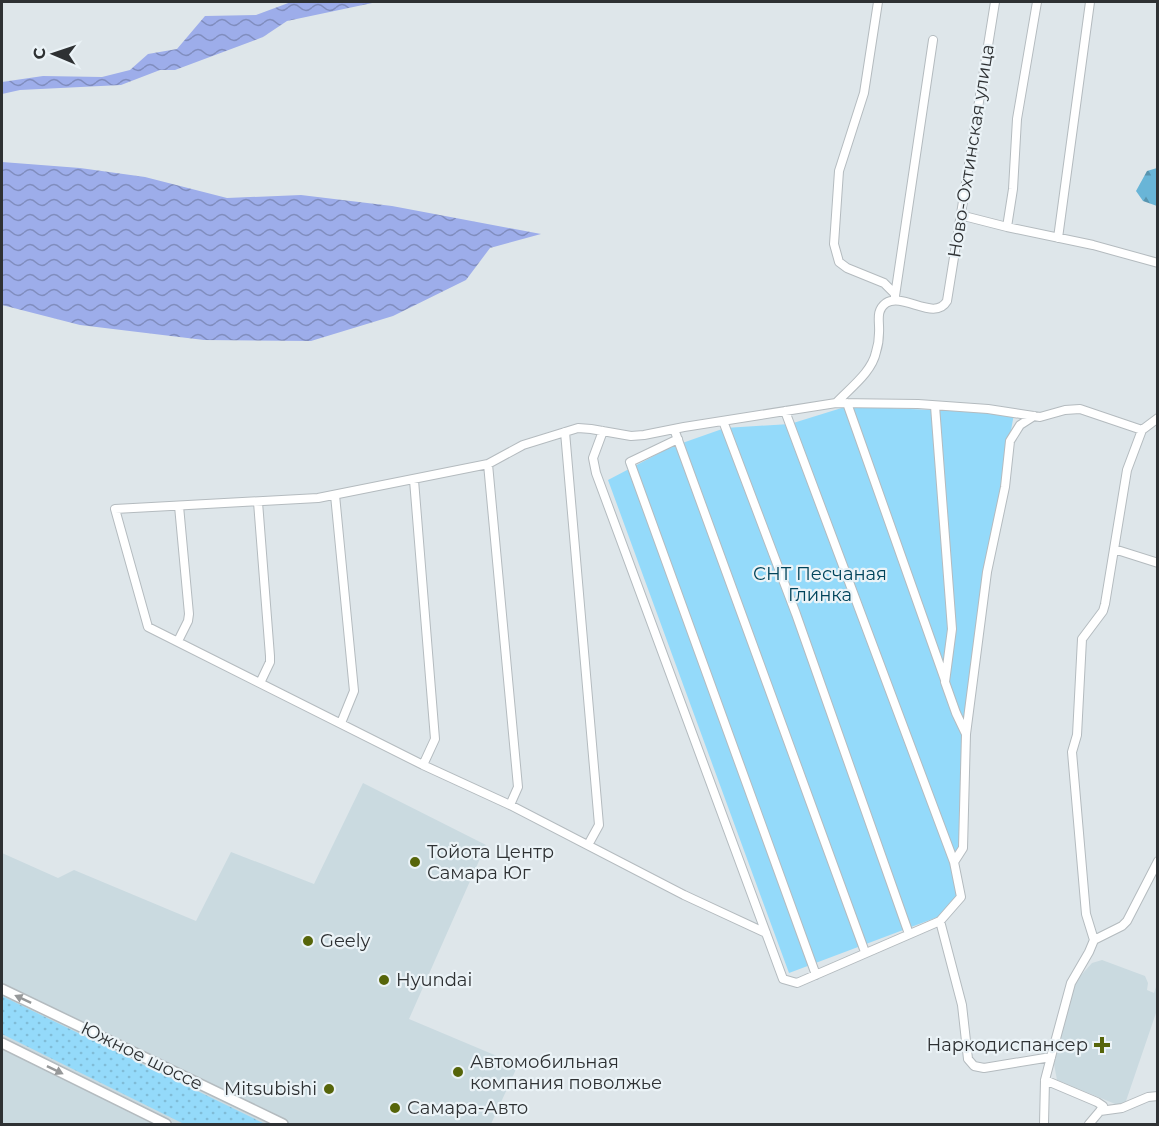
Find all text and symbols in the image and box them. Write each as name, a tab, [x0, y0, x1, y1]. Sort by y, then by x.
north arrow	[24, 24, 84, 84]
street label: Ново-Охтинская улица	[943, 43, 999, 259]
text: С	[30, 47, 49, 60]
park label: СНТ Песчаная Глинка	[753, 563, 887, 606]
place label: Тойота Центр Самара Юг	[427, 841, 554, 884]
marker: Тойота Центр Самара Юг	[408, 855, 422, 869]
place label: Geely	[320, 930, 370, 952]
marker: Geely	[301, 934, 315, 948]
place label: Hyundai	[396, 969, 472, 991]
marker: Hyundai	[377, 973, 391, 987]
one-way arrow	[14, 994, 31, 1003]
street label: Южное шоссе	[77, 1017, 207, 1095]
place label: Наркодиспансер	[926, 1034, 1088, 1056]
marker: Наркодиспансер	[1093, 1036, 1111, 1054]
place label: Автомобильная компания поволжье	[470, 1051, 662, 1094]
one-way arrow	[47, 1065, 64, 1075]
marker: Автомобильная компания поволжье	[451, 1065, 465, 1079]
place label: Mitsubishi	[224, 1078, 317, 1100]
marker: Mitsubishi	[322, 1082, 336, 1096]
place label: Самара-Авто	[407, 1097, 528, 1119]
marker: Самара-Авто	[388, 1101, 402, 1115]

